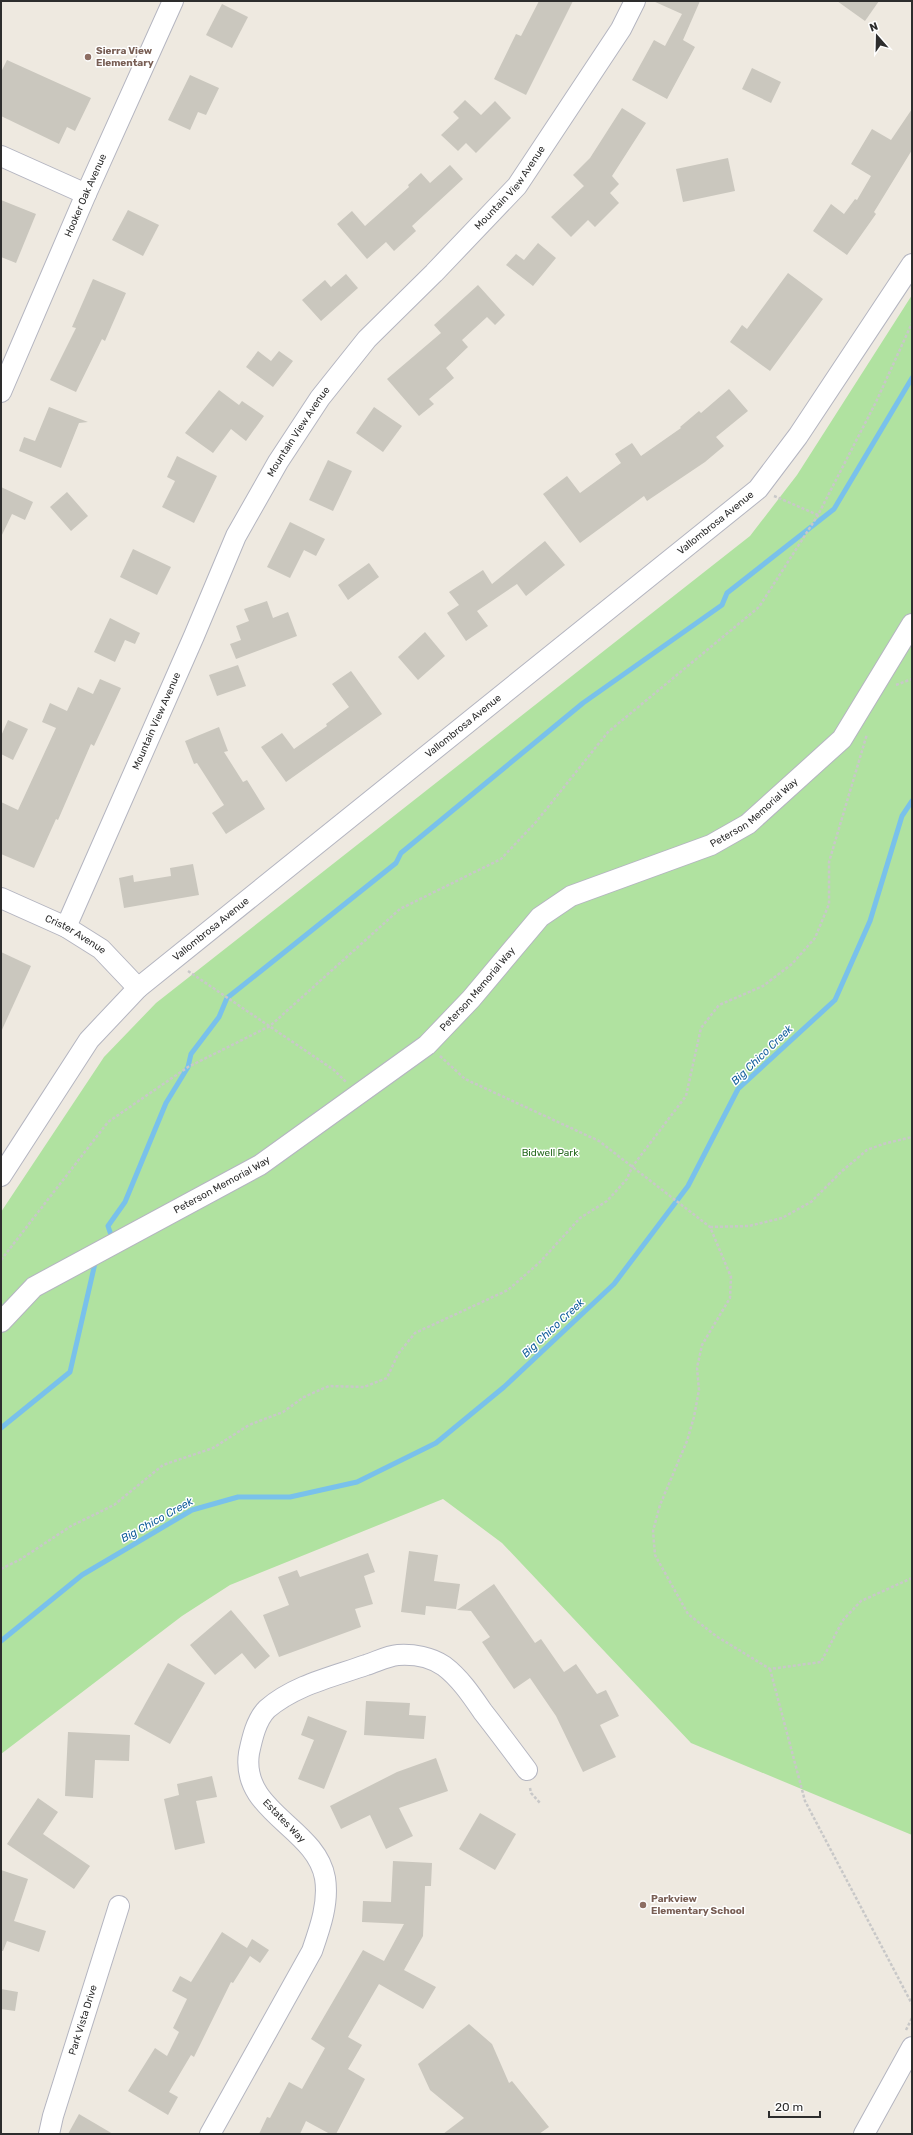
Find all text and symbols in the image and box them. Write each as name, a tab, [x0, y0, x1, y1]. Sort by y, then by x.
north arrow	[857, 16, 897, 56]
text: N	[868, 20, 880, 35]
place label: Sierra View Elementary	[96, 45, 154, 69]
marker: Sierra View Elementary	[83, 52, 93, 62]
street label: Mountain View Avenue	[472, 143, 548, 232]
street label: Hooker Oak Avenue	[62, 152, 109, 239]
street label: Mountain View Avenue	[265, 384, 333, 479]
street label: Vallombrosa Avenue	[675, 489, 757, 557]
street label: Mountain View Avenue	[130, 670, 183, 772]
street label: Vallombrosa Avenue	[423, 692, 504, 760]
street label: Peterson Memorial Way	[708, 775, 801, 850]
street label: Vallombrosa Avenue	[170, 895, 252, 964]
street label: Crister Avenue	[43, 912, 109, 957]
street label: Peterson Memorial Way	[437, 944, 518, 1034]
water label: Big Chico Creek	[729, 1022, 796, 1088]
park label: Bidwell Park	[522, 1147, 579, 1159]
street label: Peterson Memorial Way	[172, 1153, 273, 1216]
water label: Big Chico Creek	[519, 1296, 587, 1360]
water label: Big Chico Creek	[119, 1495, 196, 1545]
street label: Estates Way	[260, 1797, 308, 1846]
place label: Parkview Elementary School	[651, 1893, 745, 1917]
marker: Parkview Elementary School	[638, 1900, 648, 1910]
street label: Park Vista Drive	[66, 1983, 100, 2057]
scale bar	[769, 2093, 820, 2119]
text: 20 m	[775, 2100, 803, 2114]

